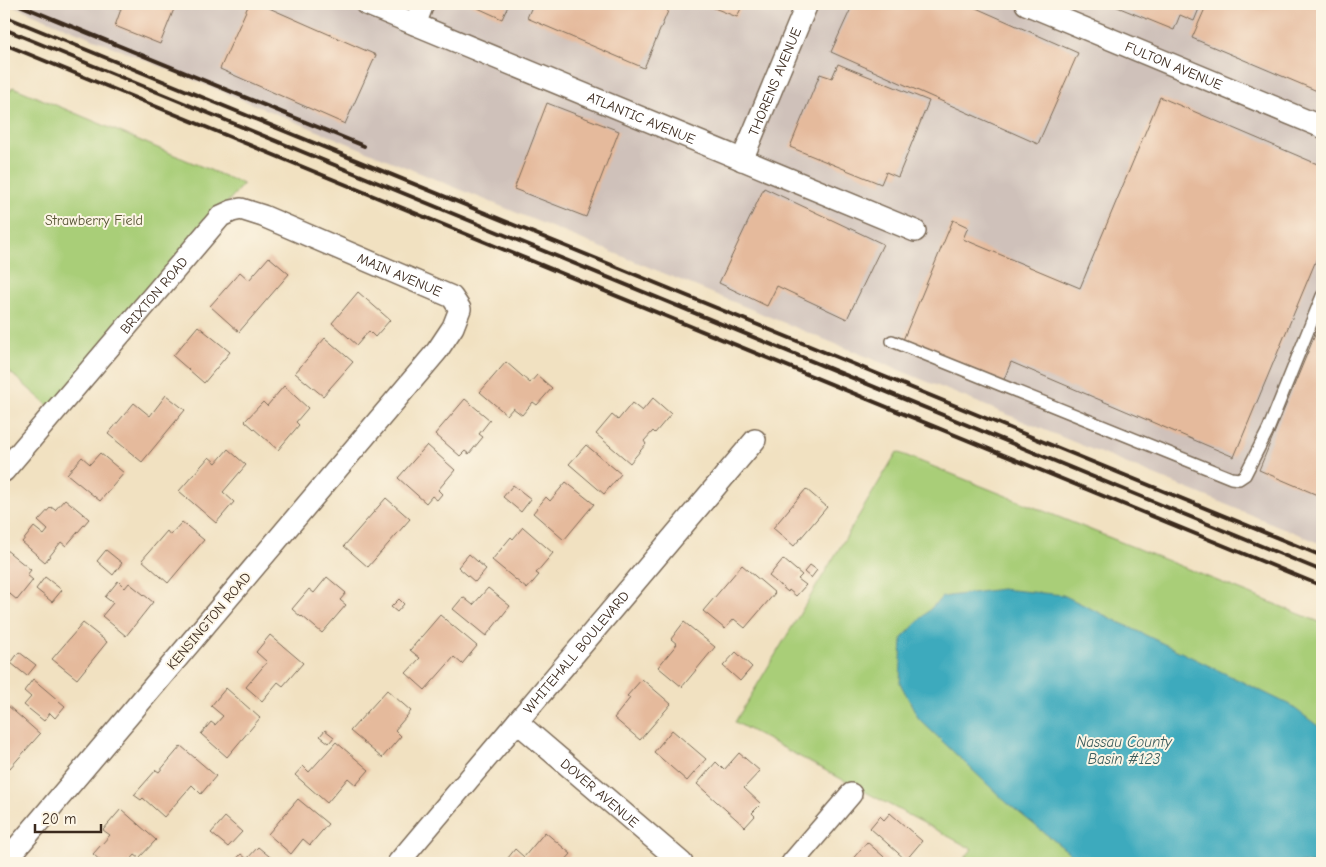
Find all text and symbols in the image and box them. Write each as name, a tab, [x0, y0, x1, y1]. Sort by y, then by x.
street label: THORENS AVENUE	[745, 25, 805, 138]
street label: FULTON AVENUE	[1123, 38, 1225, 93]
street label: ATLANTIC AVENUE	[585, 88, 698, 148]
park label: Strawberry Field	[45, 212, 143, 229]
street label: MAIN AVENUE	[355, 249, 445, 300]
street label: BRIXTON ROAD	[116, 253, 191, 337]
street label: KENSINGTON ROAD	[163, 569, 255, 673]
street label: WHITEHALL BOULEVARD	[519, 587, 633, 717]
water label: Nassau County Basin #123	[1076, 733, 1173, 768]
street label: DOVER AVENUE	[557, 755, 642, 831]
scale bar	[35, 802, 101, 834]
text: 20 m	[42, 810, 76, 828]

